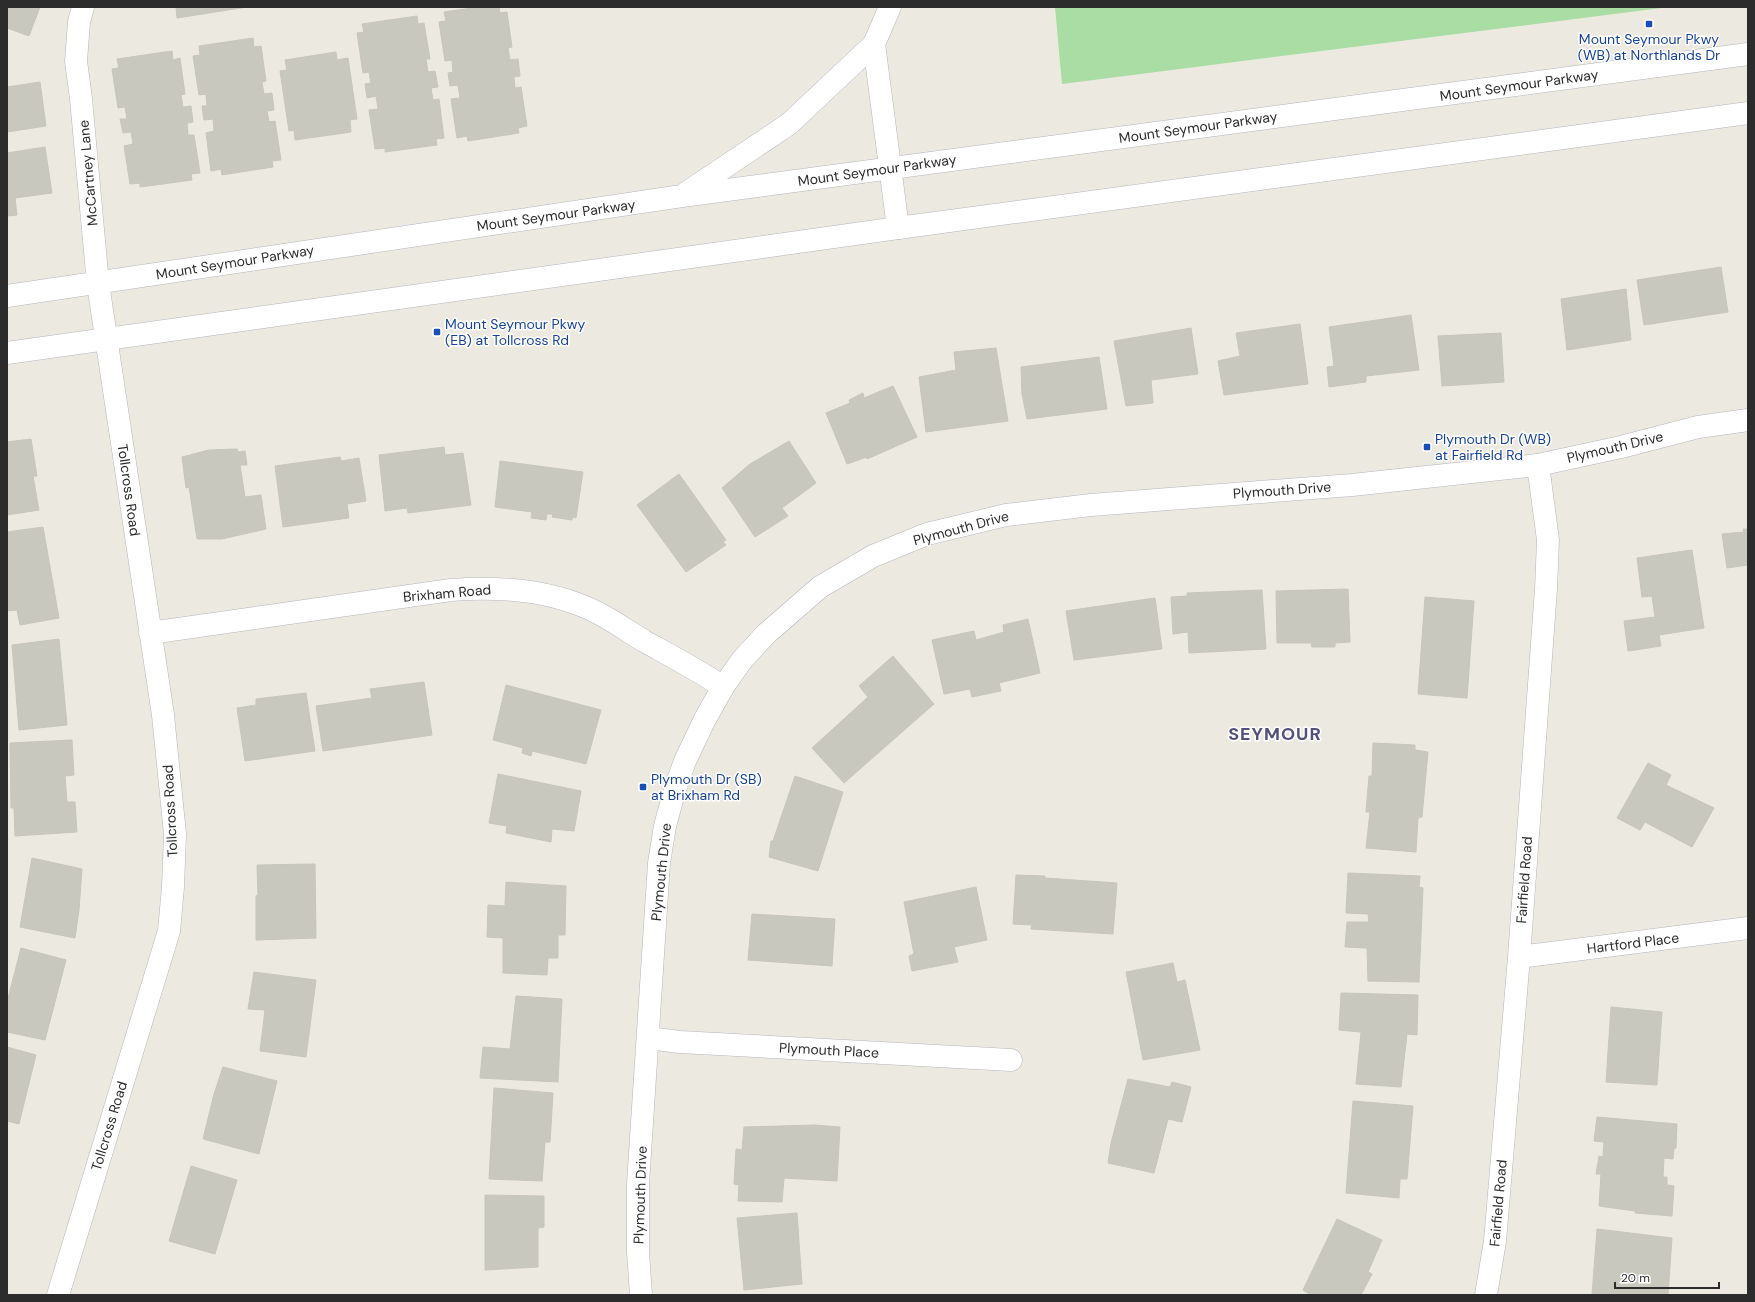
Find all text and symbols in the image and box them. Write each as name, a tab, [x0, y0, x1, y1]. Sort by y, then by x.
marker: Mount Seymour Pkwy (WB) at Northlands Dr	[1644, 19, 1654, 29]
place label: Mount Seymour Pkwy (WB) at Northlands Dr	[1578, 30, 1720, 64]
street label: Mount Seymour Parkway	[1439, 65, 1600, 105]
street label: Mount Seymour Parkway	[1118, 107, 1279, 147]
street label: McCartney Lane	[74, 119, 102, 227]
street label: Mount Seymour Parkway	[797, 150, 958, 190]
street label: Mount Seymour Parkway	[476, 195, 637, 235]
street label: Mount Seymour Parkway	[155, 241, 316, 283]
place label: Mount Seymour Pkwy (EB) at Tollcross Rd	[445, 315, 585, 349]
marker: Mount Seymour Pkwy (EB) at Tollcross Rd	[432, 327, 442, 337]
street label: Plymouth Drive	[1565, 427, 1665, 467]
place label: Plymouth Dr (WB) at Fairfield Rd	[1435, 430, 1551, 464]
marker: Plymouth Dr (WB) at Fairfield Rd	[1422, 442, 1432, 452]
street label: Tollcross Road	[114, 443, 144, 537]
street label: Plymouth Drive	[1232, 478, 1332, 502]
street label: Plymouth Drive	[911, 507, 1011, 549]
street label: Brixham Road	[402, 580, 492, 606]
district label: SEYMOUR	[1228, 722, 1322, 746]
street label: Tollcross Road	[159, 764, 181, 858]
place label: Plymouth Dr (SB) at Brixham Rd	[651, 770, 762, 804]
marker: Plymouth Dr (SB) at Brixham Rd	[638, 782, 648, 792]
street label: Plymouth Drive	[647, 822, 675, 922]
street label: Fairfield Road	[1512, 836, 1536, 924]
street label: Hartford Place	[1586, 928, 1680, 958]
street label: Plymouth Place	[779, 1038, 879, 1062]
street label: Tollcross Road	[87, 1079, 131, 1173]
street label: Plymouth Drive	[629, 1146, 651, 1244]
street label: Fairfield Road	[1485, 1159, 1511, 1247]
scale bar	[1615, 1264, 1719, 1290]
text: 20 m	[1621, 1270, 1650, 1286]

